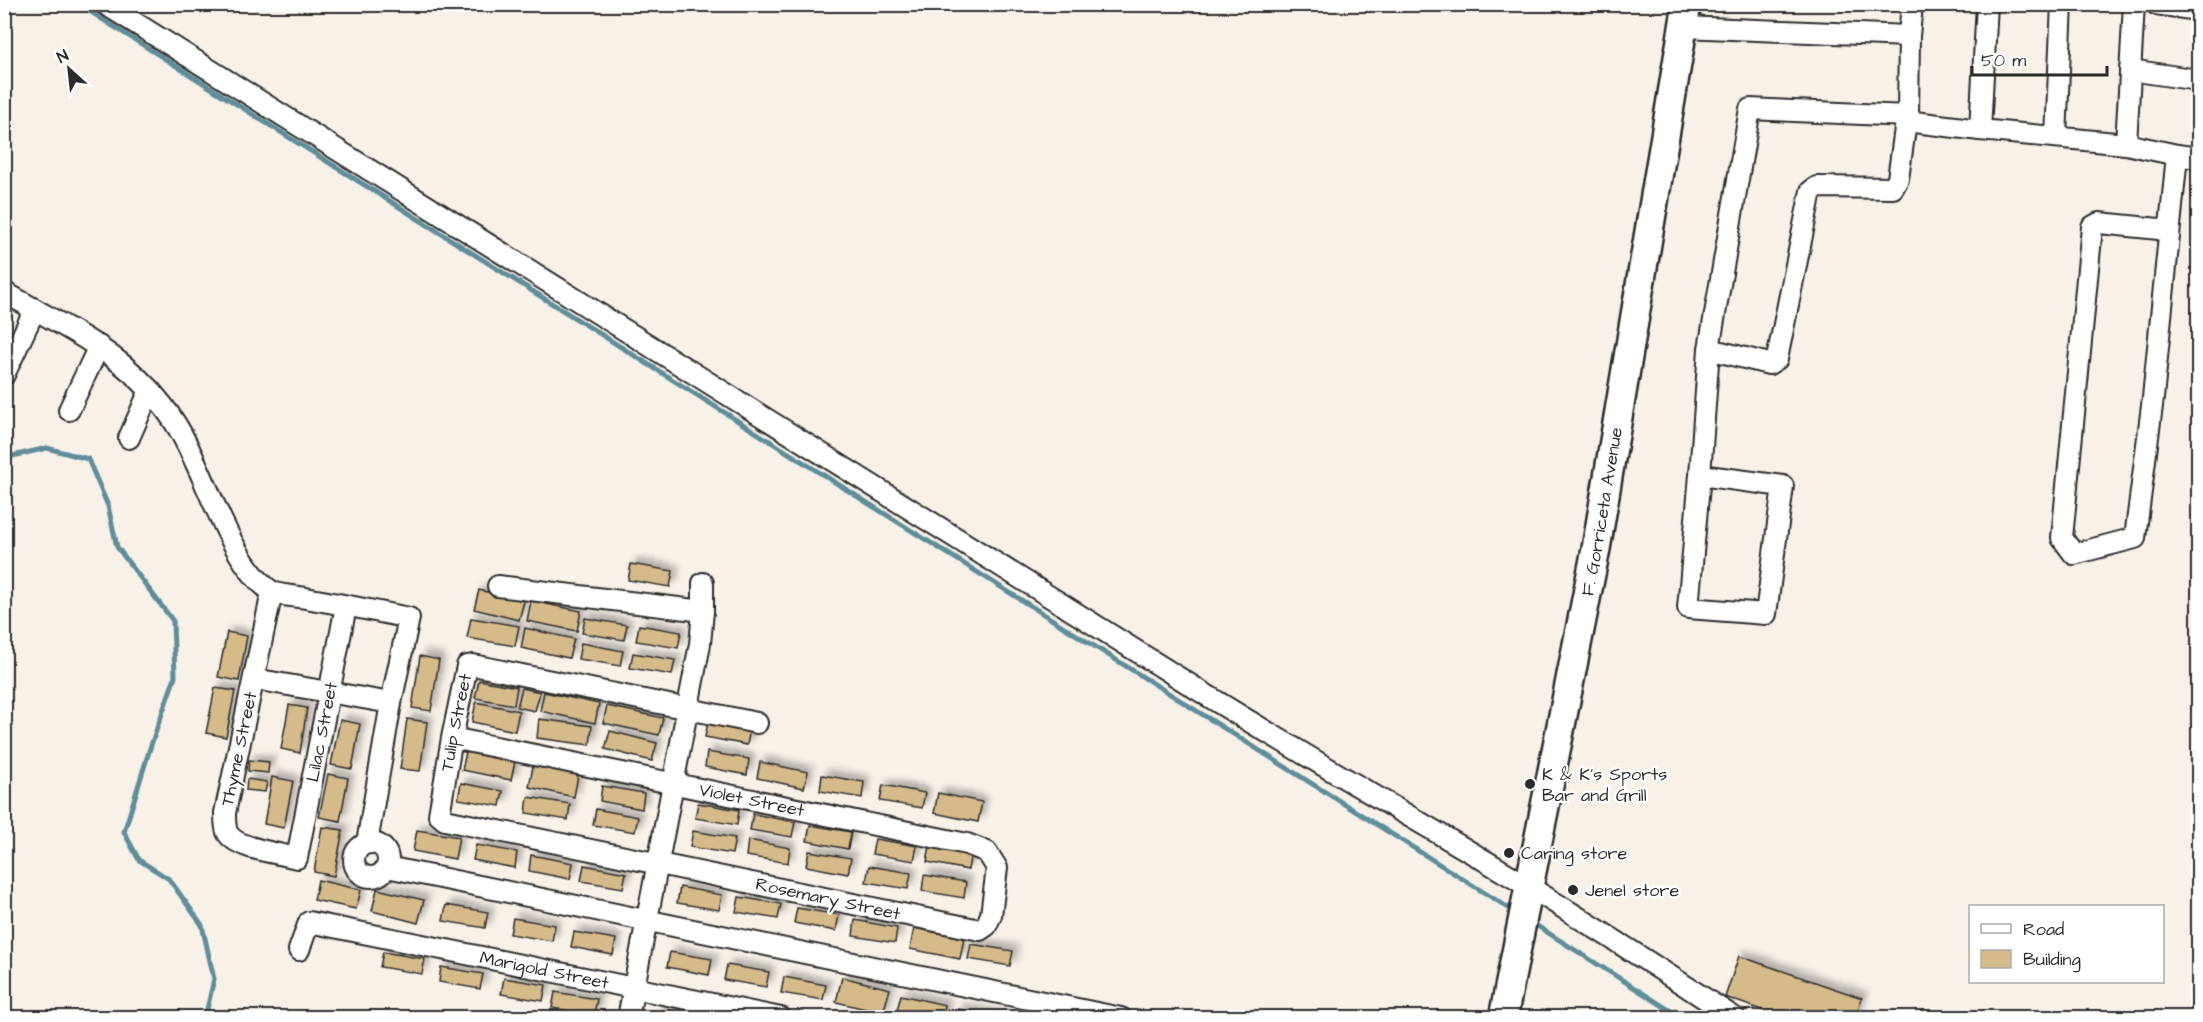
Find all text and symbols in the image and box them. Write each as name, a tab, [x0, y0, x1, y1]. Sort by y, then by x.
north arrow	[39, 39, 99, 99]
scale bar	[1972, 39, 2107, 77]
text: N	[53, 44, 72, 69]
text: 50 m	[1981, 48, 2026, 73]
street label: F. Gorriceta Avenue	[1574, 425, 1629, 598]
street label: Tulip Street	[434, 671, 478, 773]
street label: Lilac Street	[300, 679, 344, 784]
street label: Thyme Street	[215, 689, 264, 809]
place label: K & K's Sports Bar and Grill	[1542, 762, 1667, 808]
street label: Violet Street	[697, 777, 807, 823]
marker: K & K's Sports Bar and Grill	[1523, 777, 1537, 791]
place label: Caring store	[1521, 841, 1627, 867]
marker: Caring store	[1502, 846, 1516, 860]
street label: Rosemary Street	[753, 871, 903, 928]
place label: Jenel store	[1585, 878, 1679, 903]
marker: Jenel store	[1566, 883, 1580, 897]
legend	[1969, 905, 2164, 983]
text: Road	[2023, 917, 2064, 942]
street label: Marigold Street	[478, 945, 612, 995]
text: Building	[2023, 947, 2081, 973]

